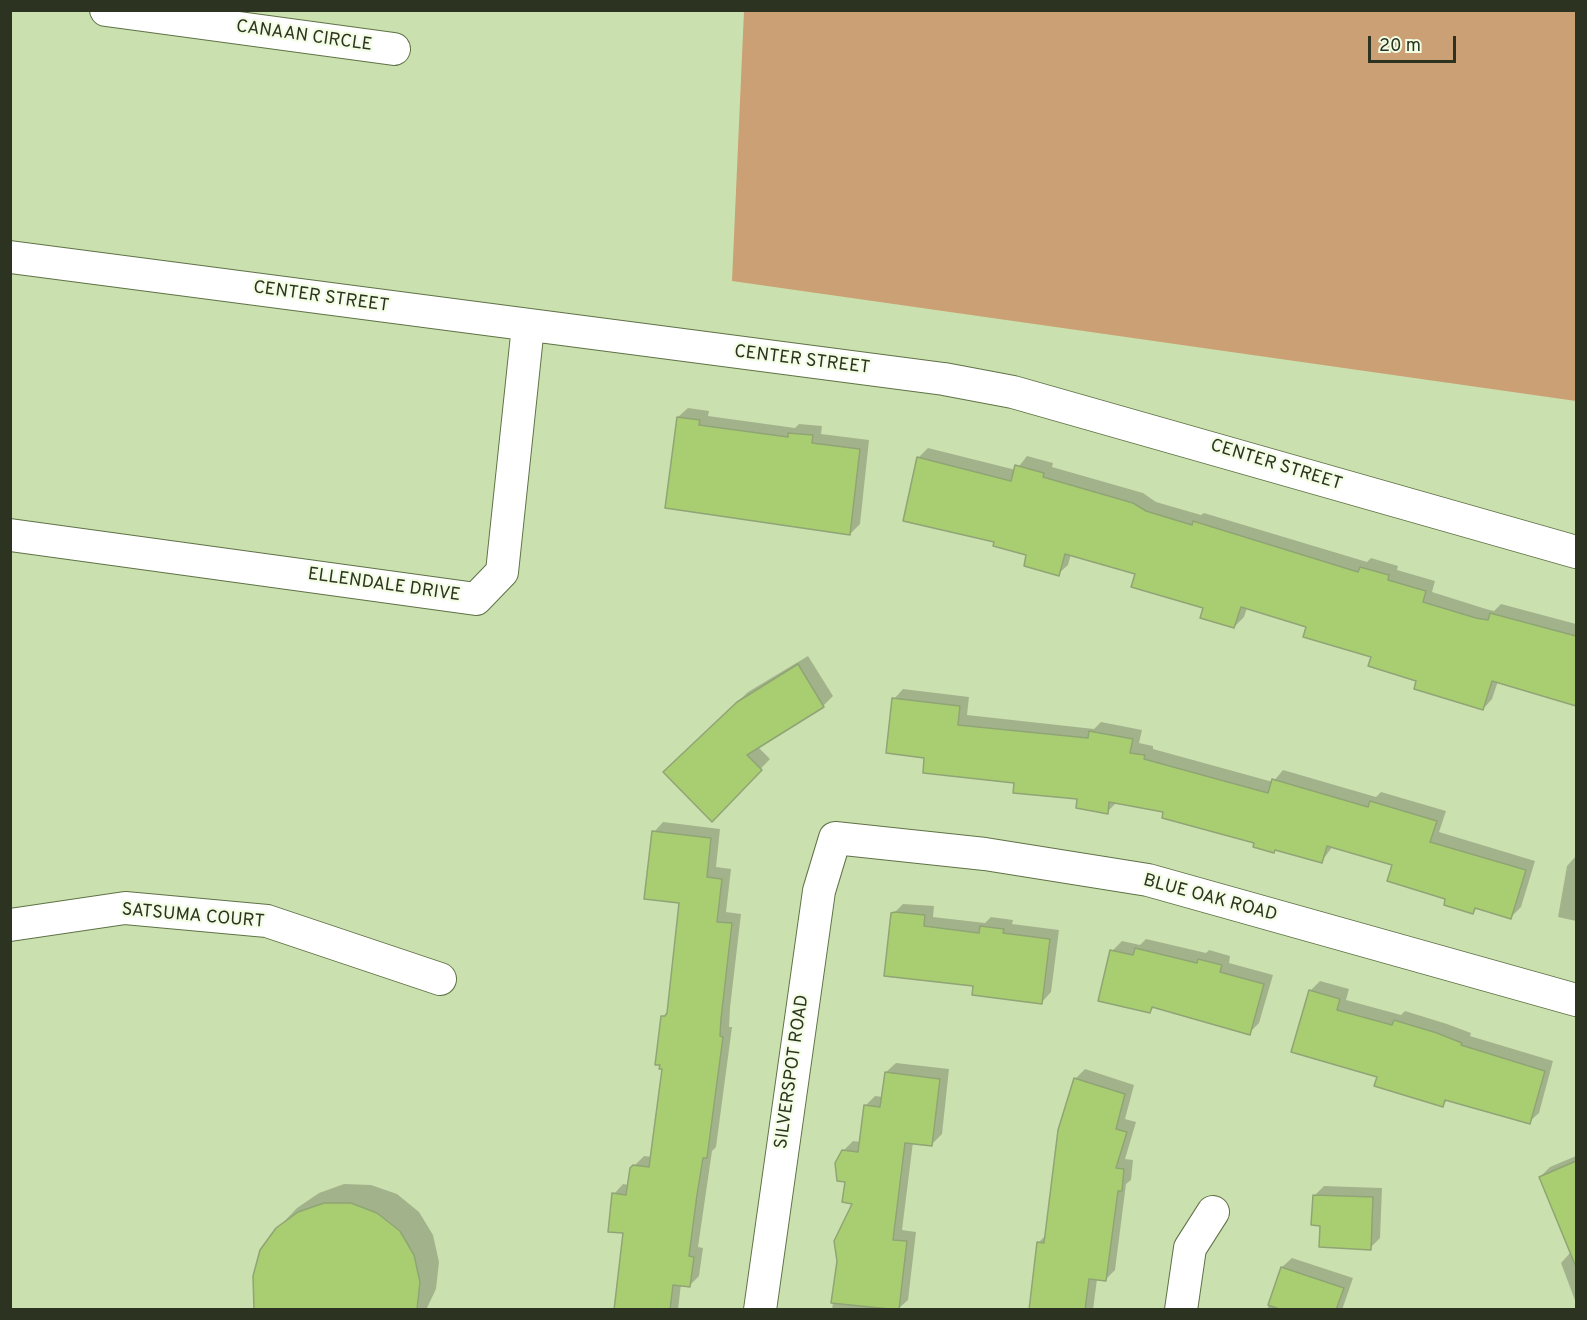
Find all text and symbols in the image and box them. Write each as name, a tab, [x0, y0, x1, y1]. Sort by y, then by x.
street label: CANAAN CIRCLE	[234, 17, 374, 57]
scale bar	[1371, 24, 1460, 62]
text: 20 m	[1379, 35, 1421, 58]
street label: CENTER STREET	[252, 278, 390, 318]
street label: CENTER STREET	[733, 342, 871, 380]
street label: CENTER STREET	[1207, 436, 1345, 496]
street label: ELLENDALE DRIVE	[306, 565, 462, 607]
street label: BLUE OAK ROAD	[1141, 871, 1279, 927]
street label: SATSUMA COURT	[121, 900, 265, 934]
street label: SILVERSPOT ROAD	[771, 993, 815, 1151]

